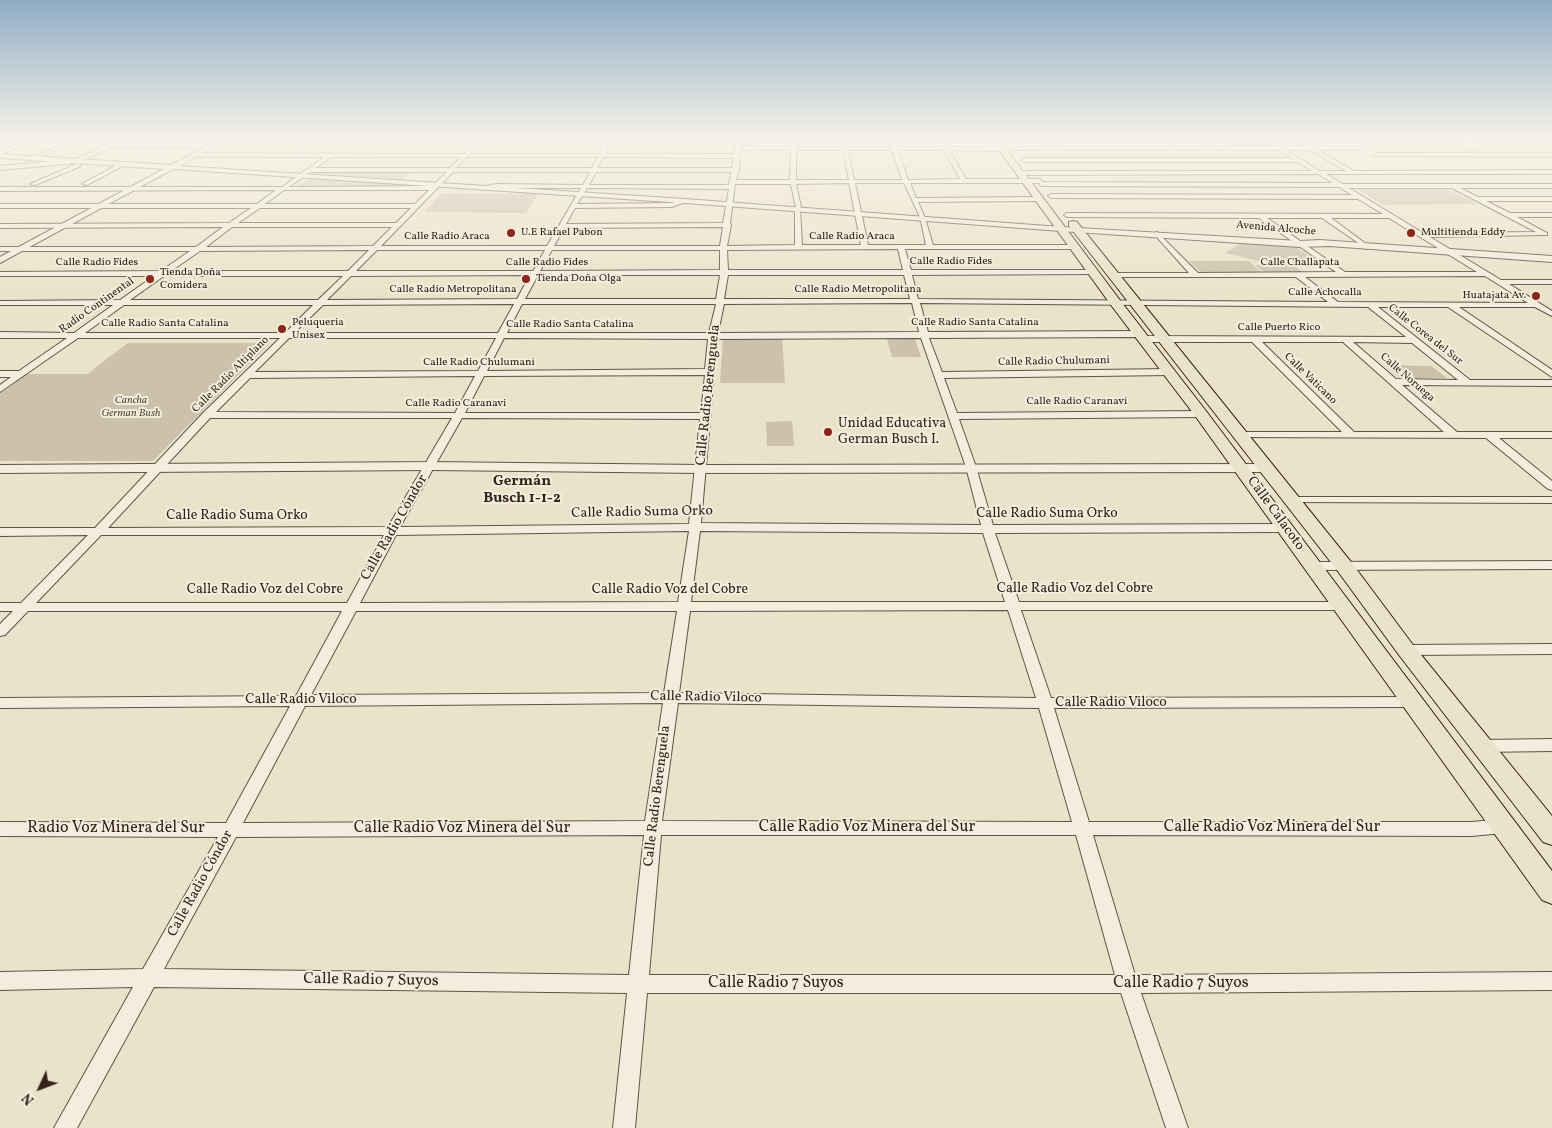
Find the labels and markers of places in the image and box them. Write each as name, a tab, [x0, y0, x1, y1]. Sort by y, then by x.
place label: U.E Rafael Pabon	[521, 226, 603, 240]
place label: Multitienda Eddy	[1421, 226, 1505, 240]
marker: U.E Rafael Pabon	[505, 227, 517, 239]
marker: Multitienda Eddy	[1405, 227, 1417, 239]
place label: Tienda Doña Comidera	[160, 266, 221, 292]
place label: Tienda Doña Olga	[536, 272, 621, 286]
marker: Tienda Doña Comidera	[144, 273, 156, 285]
marker: Tienda Doña Olga	[520, 273, 532, 285]
place label: Huatajata Av.	[1462, 289, 1526, 303]
marker: Huatajata Av.	[1530, 290, 1542, 302]
place label: Peluqueria Unisex	[292, 316, 344, 342]
marker: Peluqueria Unisex	[276, 323, 288, 335]
place label: Unidad Educativa German Busch I.	[838, 416, 946, 448]
marker: Unidad Educativa German Busch I.	[822, 426, 834, 438]

